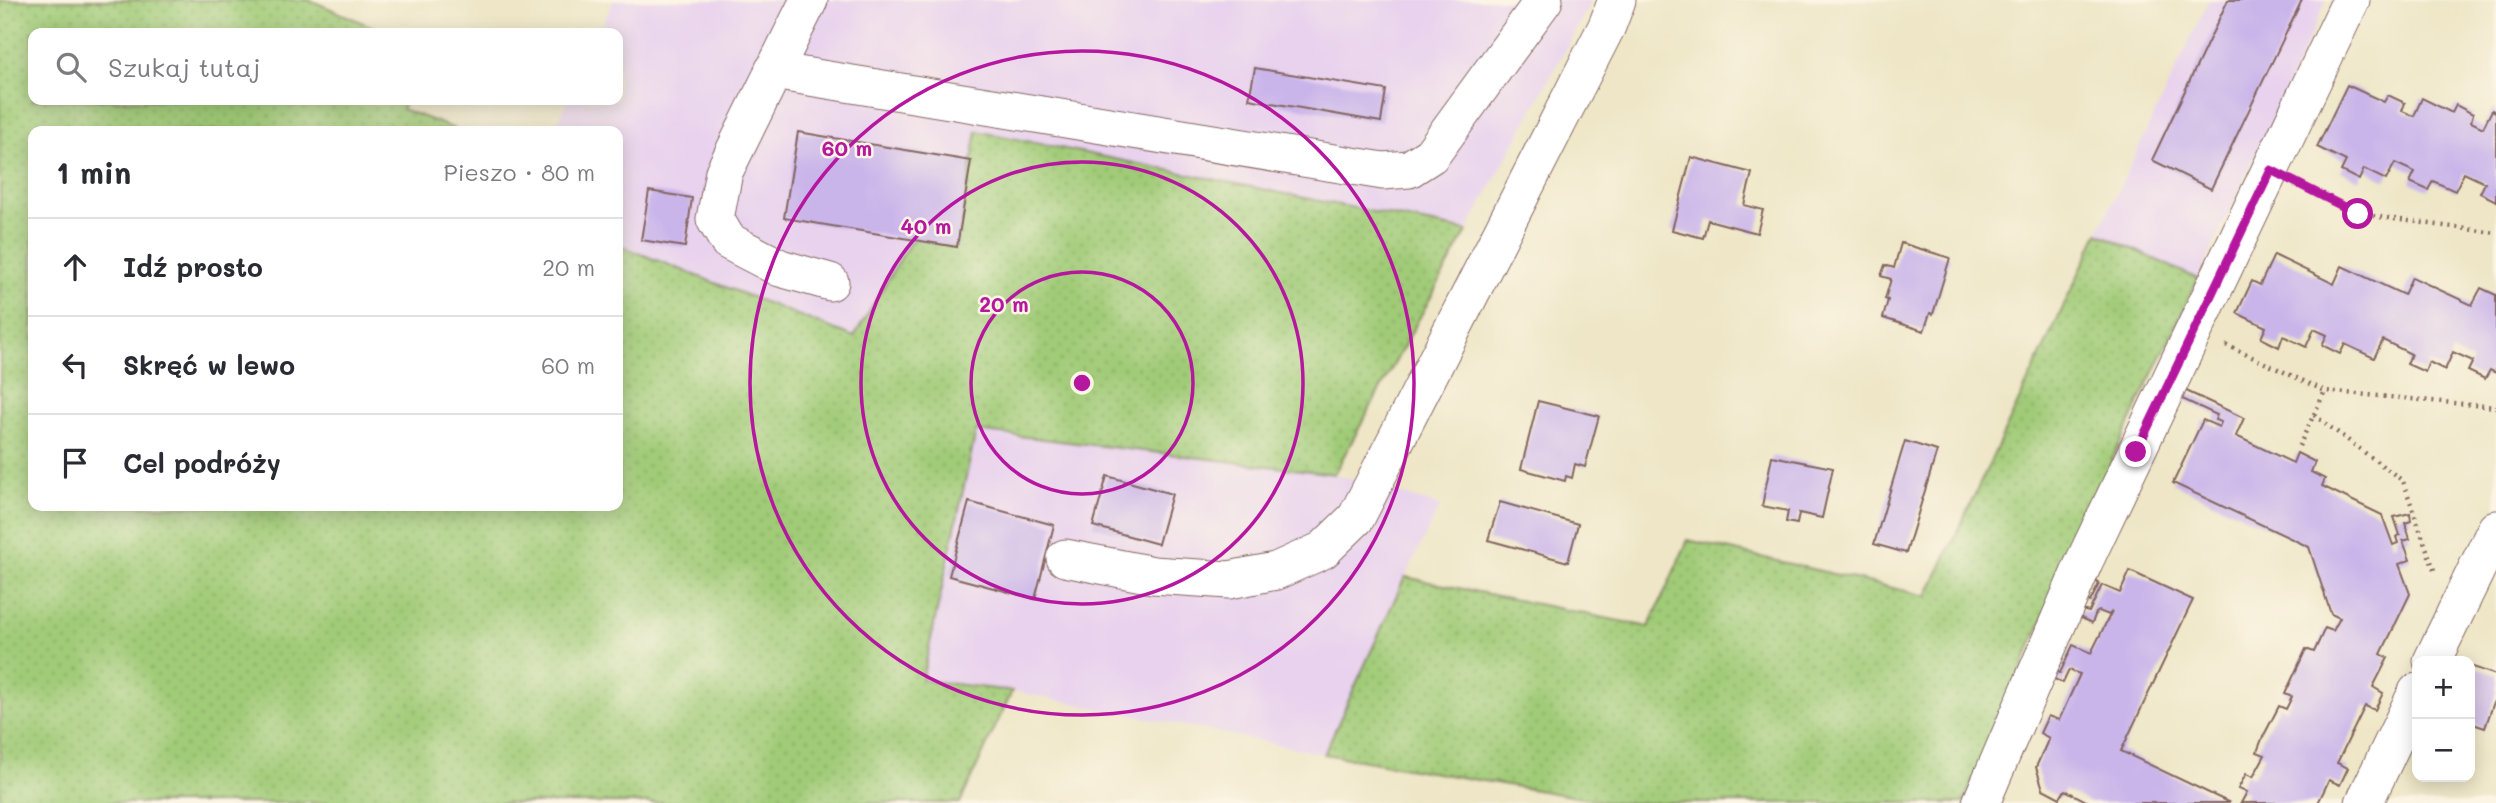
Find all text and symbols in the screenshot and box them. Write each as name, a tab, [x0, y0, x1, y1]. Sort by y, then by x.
search box	[28, 28, 623, 105]
icon: search	[52, 48, 90, 86]
text: Szukaj tutaj	[108, 50, 260, 84]
text: 60 m	[822, 134, 872, 161]
text: 1 min	[56, 152, 131, 192]
text: Pieszo · 80 m	[444, 157, 595, 187]
route start	[2342, 198, 2373, 229]
text: 40 m	[900, 212, 952, 239]
icon: ahead	[56, 248, 94, 286]
text: Idź prosto	[123, 250, 263, 284]
text: 20 m	[542, 252, 595, 282]
text: 20 m	[979, 290, 1029, 317]
icon: left	[56, 346, 94, 384]
text: Skręć w lewo	[123, 348, 295, 382]
text: 60 m	[541, 350, 595, 380]
centre of rings	[1070, 371, 1094, 395]
route end	[2120, 436, 2151, 467]
icon: arrive	[56, 444, 94, 482]
text: Cel podróży	[123, 446, 281, 480]
map controls	[2412, 656, 2475, 782]
button: +	[2412, 656, 2475, 719]
button: −	[2412, 719, 2475, 782]

